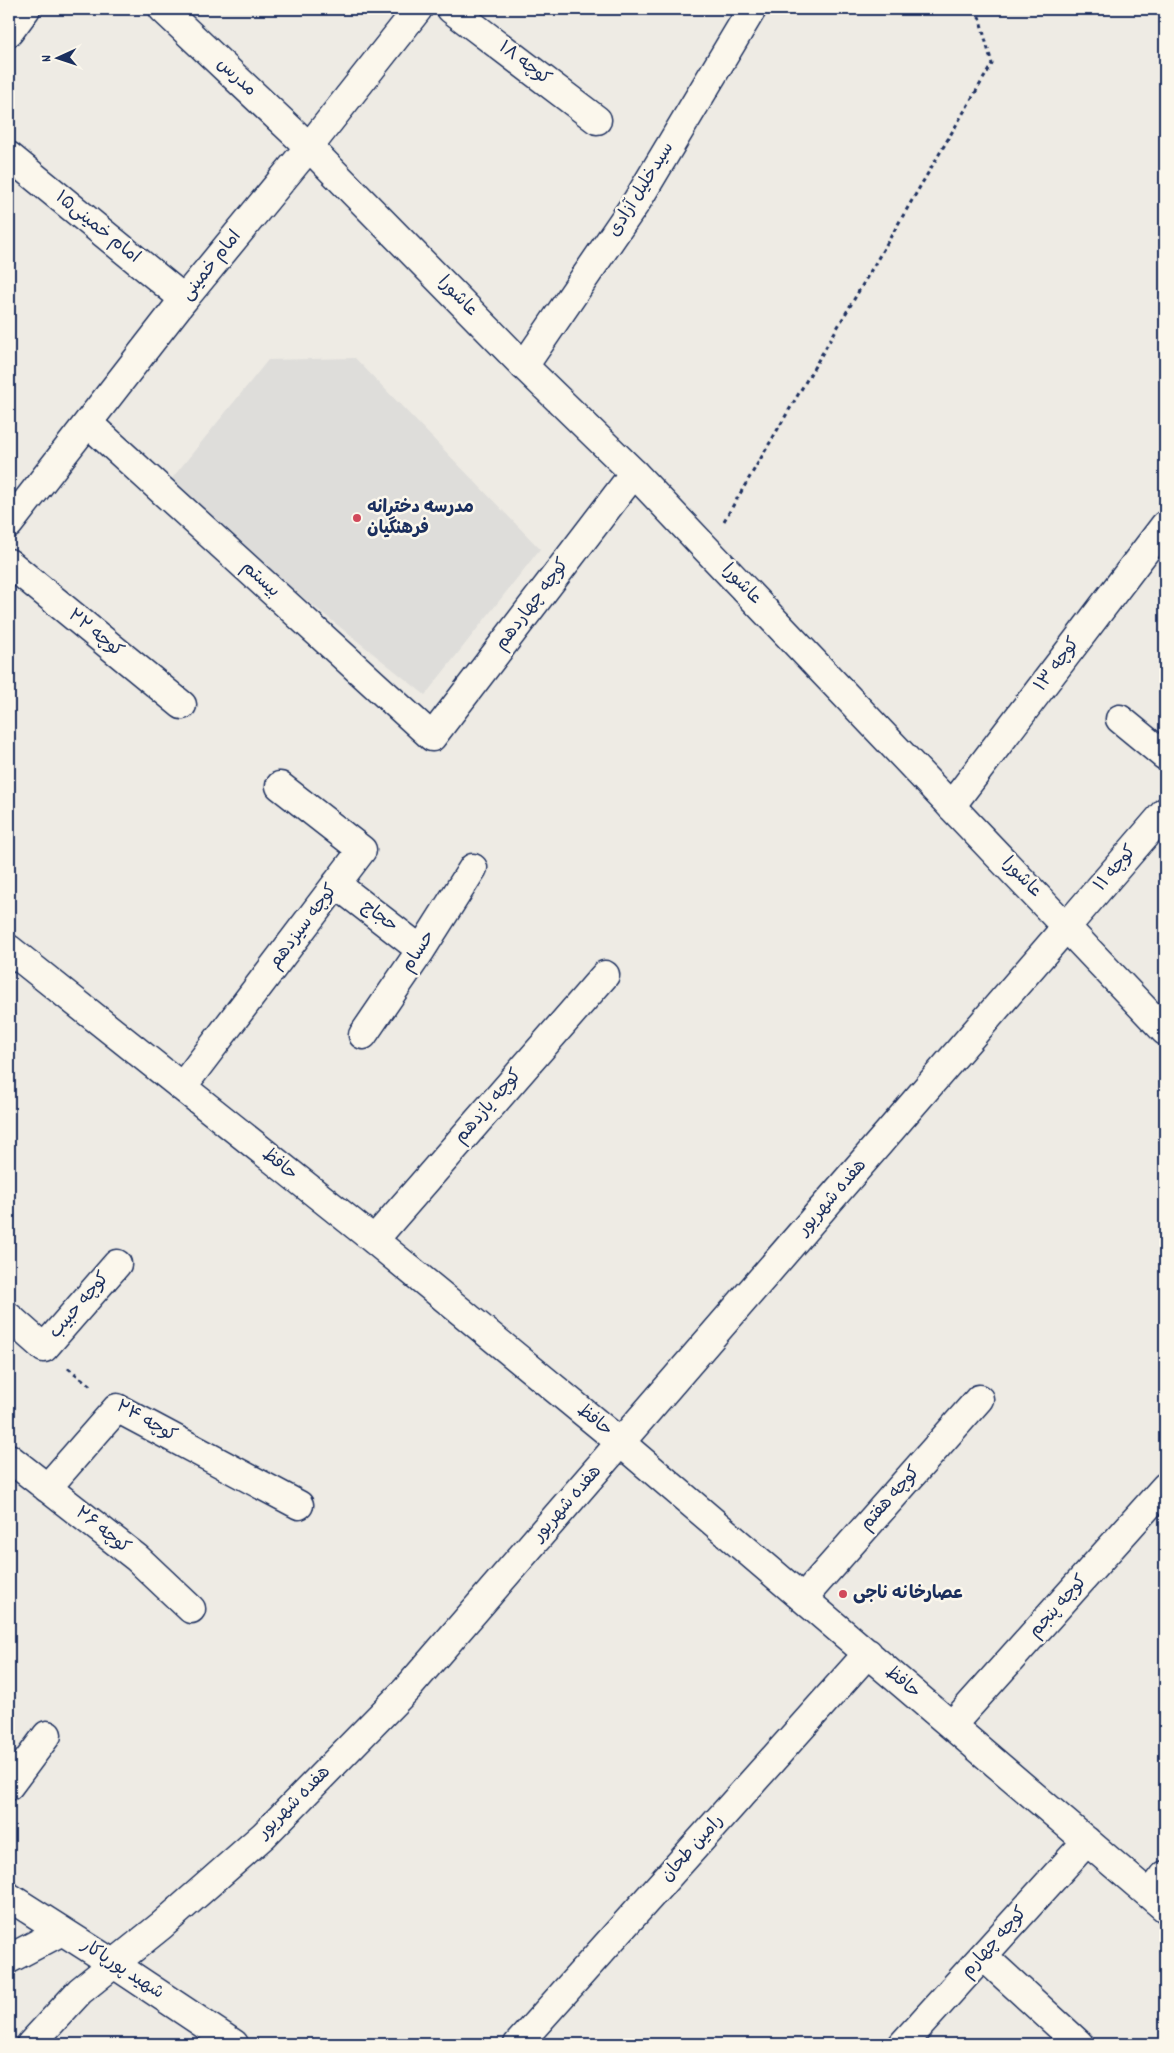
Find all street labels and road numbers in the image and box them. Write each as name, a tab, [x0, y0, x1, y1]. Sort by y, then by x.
street label: کوچه ۱۸	[493, 36, 556, 92]
street label: مدرس	[210, 53, 262, 103]
street label: سیدخلیل آزادی	[603, 138, 681, 242]
street label: امام خمینی۱۵	[49, 186, 145, 270]
street label: امام خمینی	[176, 225, 248, 307]
street label: عاشورا	[431, 271, 483, 323]
street label: کوچه چهاردهم	[490, 554, 576, 656]
street label: بیستم	[235, 556, 285, 604]
street label: عاشورا	[715, 559, 767, 611]
street label: کوچه ۲۲	[62, 604, 128, 664]
street label: کوچه ۱۳	[1029, 632, 1087, 697]
street label: کوچه ۱۱	[1089, 840, 1143, 898]
street label: عاشورا	[995, 852, 1047, 904]
street label: کوچه سیزدهم	[264, 879, 344, 975]
street label: حجاج	[355, 895, 403, 939]
street label: حسام	[396, 926, 442, 978]
street label: کوچه یازدهم	[449, 1064, 529, 1150]
street label: حافظ	[256, 1143, 302, 1187]
street label: هفده شهریور	[791, 1154, 873, 1243]
street label: کوچه حبیب	[44, 1267, 116, 1345]
street label: کوچه ۲۴	[111, 1395, 181, 1449]
street label: حافظ	[571, 1399, 617, 1443]
street label: هفده شهریور	[526, 1460, 608, 1549]
street label: کوچه هفتم	[855, 1461, 927, 1537]
street label: کوچه ۲۶	[69, 1501, 135, 1561]
street label: کوچه پنجم	[1024, 1570, 1094, 1644]
street label: حافظ	[879, 1661, 925, 1705]
street label: هفده شهریور	[251, 1761, 337, 1847]
street label: رامین طحان	[656, 1810, 730, 1888]
street label: کوچه چهارم	[956, 1902, 1034, 1984]
street label: شهید پورپاکار	[75, 1933, 169, 2006]

